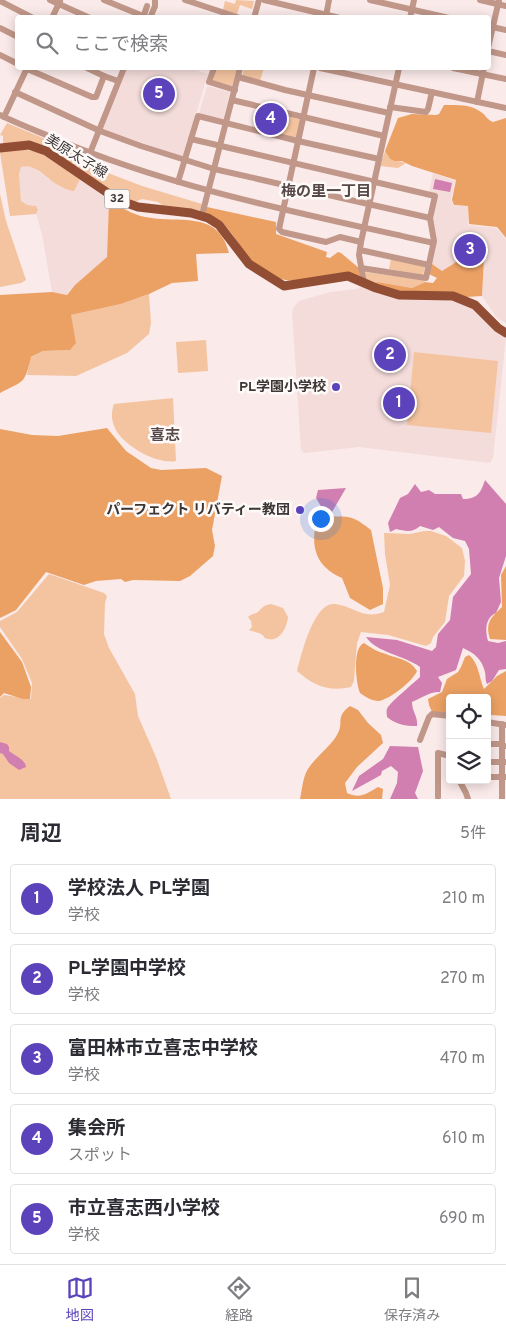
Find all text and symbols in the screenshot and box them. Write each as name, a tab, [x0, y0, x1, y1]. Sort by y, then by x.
search box	[15, 15, 491, 70]
icon: search	[33, 29, 61, 57]
text: ここで検索	[73, 33, 168, 57]
pin: 5	[143, 75, 175, 113]
pin: 4	[255, 100, 287, 138]
street label: 美原太子線	[42, 131, 110, 183]
district label: 梅の里一丁目	[281, 182, 371, 202]
road number: 32	[104, 190, 130, 208]
pin: 3	[454, 231, 486, 269]
pin: 2	[374, 336, 406, 374]
place label: PL学園小学校	[239, 379, 326, 396]
marker: PL学園小学校	[330, 381, 342, 393]
pin: 1	[383, 384, 415, 422]
district label: 喜志	[150, 427, 180, 446]
place label: パーフェクト リバティー教団	[106, 502, 290, 519]
marker: パーフェクト リバティー教団	[294, 504, 306, 516]
your location	[308, 506, 334, 532]
map controls	[446, 694, 491, 784]
button: locate	[446, 694, 491, 739]
button: layers	[446, 739, 491, 784]
text: 周辺	[20, 821, 62, 848]
text: 5件	[460, 824, 486, 844]
text: 学校法人 PL学園	[68, 877, 210, 901]
text: 1	[34, 889, 40, 909]
text: 210 m	[442, 889, 485, 909]
text: 学校	[68, 906, 100, 926]
text: PL学園中学校	[68, 957, 186, 981]
text: 2	[32, 969, 42, 989]
text: 270 m	[440, 969, 485, 989]
text: 学校	[68, 986, 100, 1006]
text: 富田林市立喜志中学校	[68, 1037, 258, 1061]
text: 3	[32, 1049, 42, 1069]
text: 470 m	[440, 1049, 485, 1069]
text: 学校	[68, 1066, 100, 1086]
text: 集会所	[68, 1117, 125, 1141]
text: 4	[32, 1129, 42, 1149]
text: 610 m	[442, 1129, 485, 1149]
text: スポット	[68, 1146, 132, 1166]
text: 市立喜志西小学校	[68, 1197, 220, 1221]
text: 5	[32, 1209, 42, 1229]
text: 690 m	[439, 1209, 485, 1229]
text: 学校	[68, 1226, 100, 1246]
tab: 地図	[66, 1274, 94, 1325]
tab: 経路	[225, 1274, 253, 1325]
tab: 保存済み	[384, 1274, 440, 1325]

